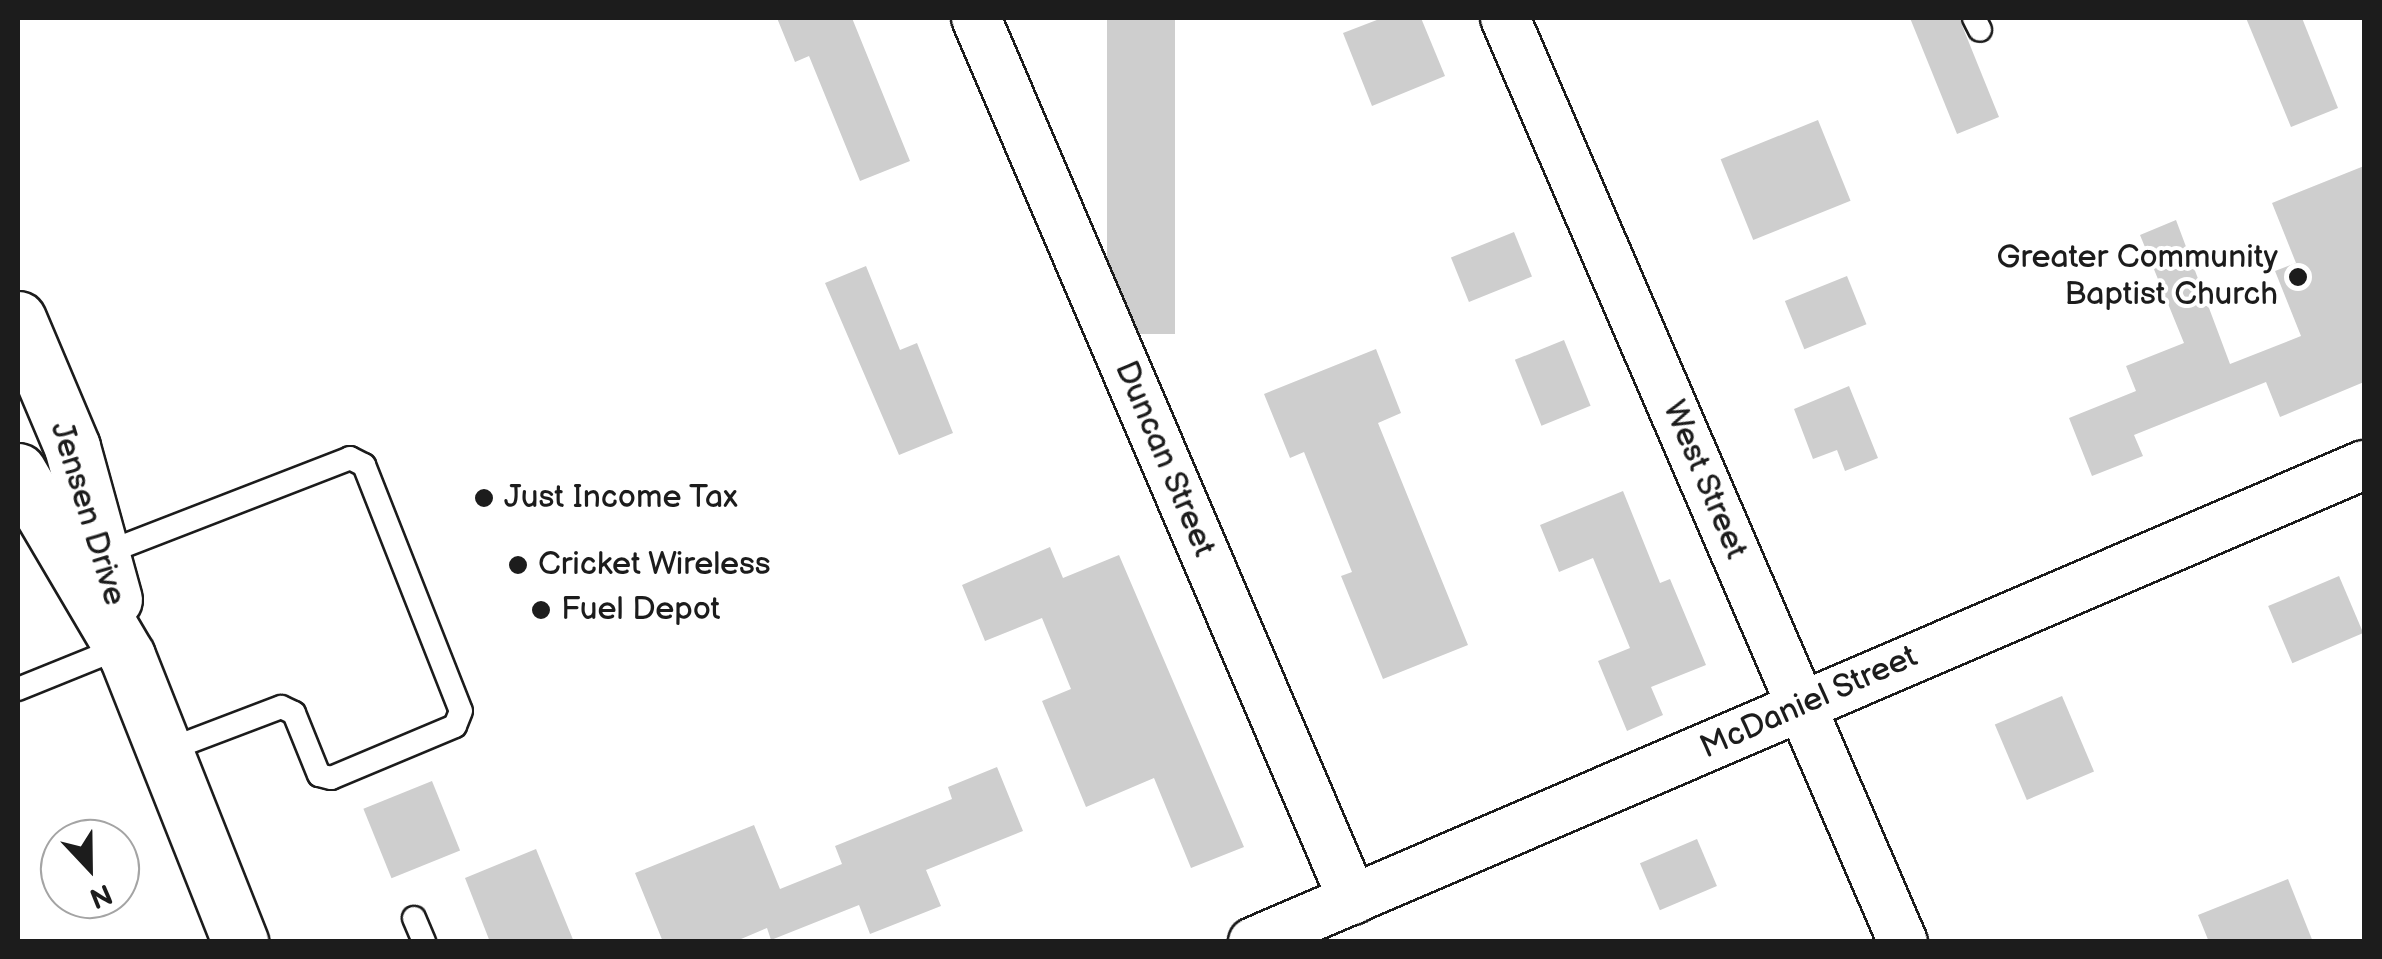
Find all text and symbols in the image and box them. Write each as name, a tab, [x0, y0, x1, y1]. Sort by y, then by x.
place label: Greater Community Baptist Church	[1997, 240, 2278, 315]
marker: Greater Community Baptist Church	[2287, 266, 2309, 288]
street label: Duncan Street	[1106, 355, 1222, 563]
street label: West Street	[1653, 395, 1755, 565]
street label: Jensen Drive	[41, 418, 133, 610]
place label: Just Income Tax	[504, 479, 739, 517]
marker: Just Income Tax	[473, 487, 495, 509]
place label: Cricket Wireless	[538, 546, 772, 584]
marker: Cricket Wireless	[507, 554, 529, 576]
place label: Fuel Depot	[561, 591, 720, 629]
marker: Fuel Depot	[530, 599, 552, 621]
street label: McDaniel Street	[1694, 638, 1924, 768]
north arrow	[40, 819, 140, 919]
text: N	[85, 876, 117, 915]

